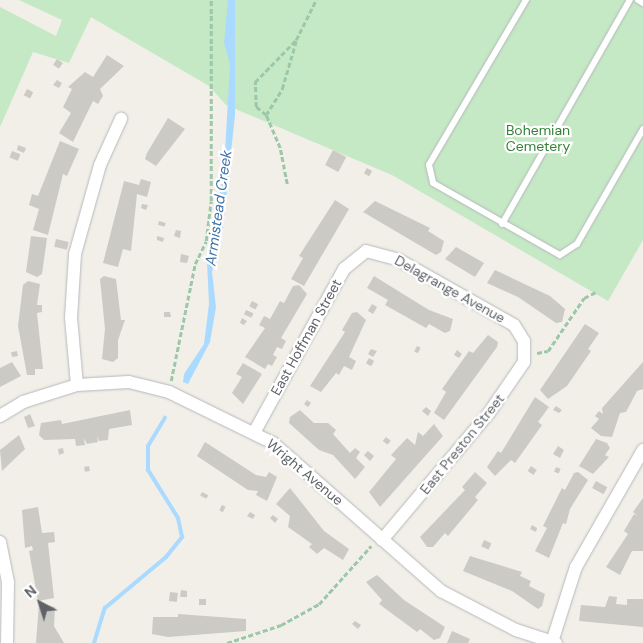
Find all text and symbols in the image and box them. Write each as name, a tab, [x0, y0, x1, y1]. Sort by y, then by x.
park label: Bohemian Cemetery	[506, 122, 570, 154]
water label: Armistead Creek	[202, 149, 236, 267]
street label: Delagrange Avenue	[392, 252, 508, 326]
street label: East Hoffman Street	[267, 276, 345, 398]
street label: East Preston Street	[416, 390, 508, 498]
street label: Wright Avenue	[263, 435, 347, 509]
north arrow	[15, 578, 65, 628]
text: N	[21, 581, 40, 602]

